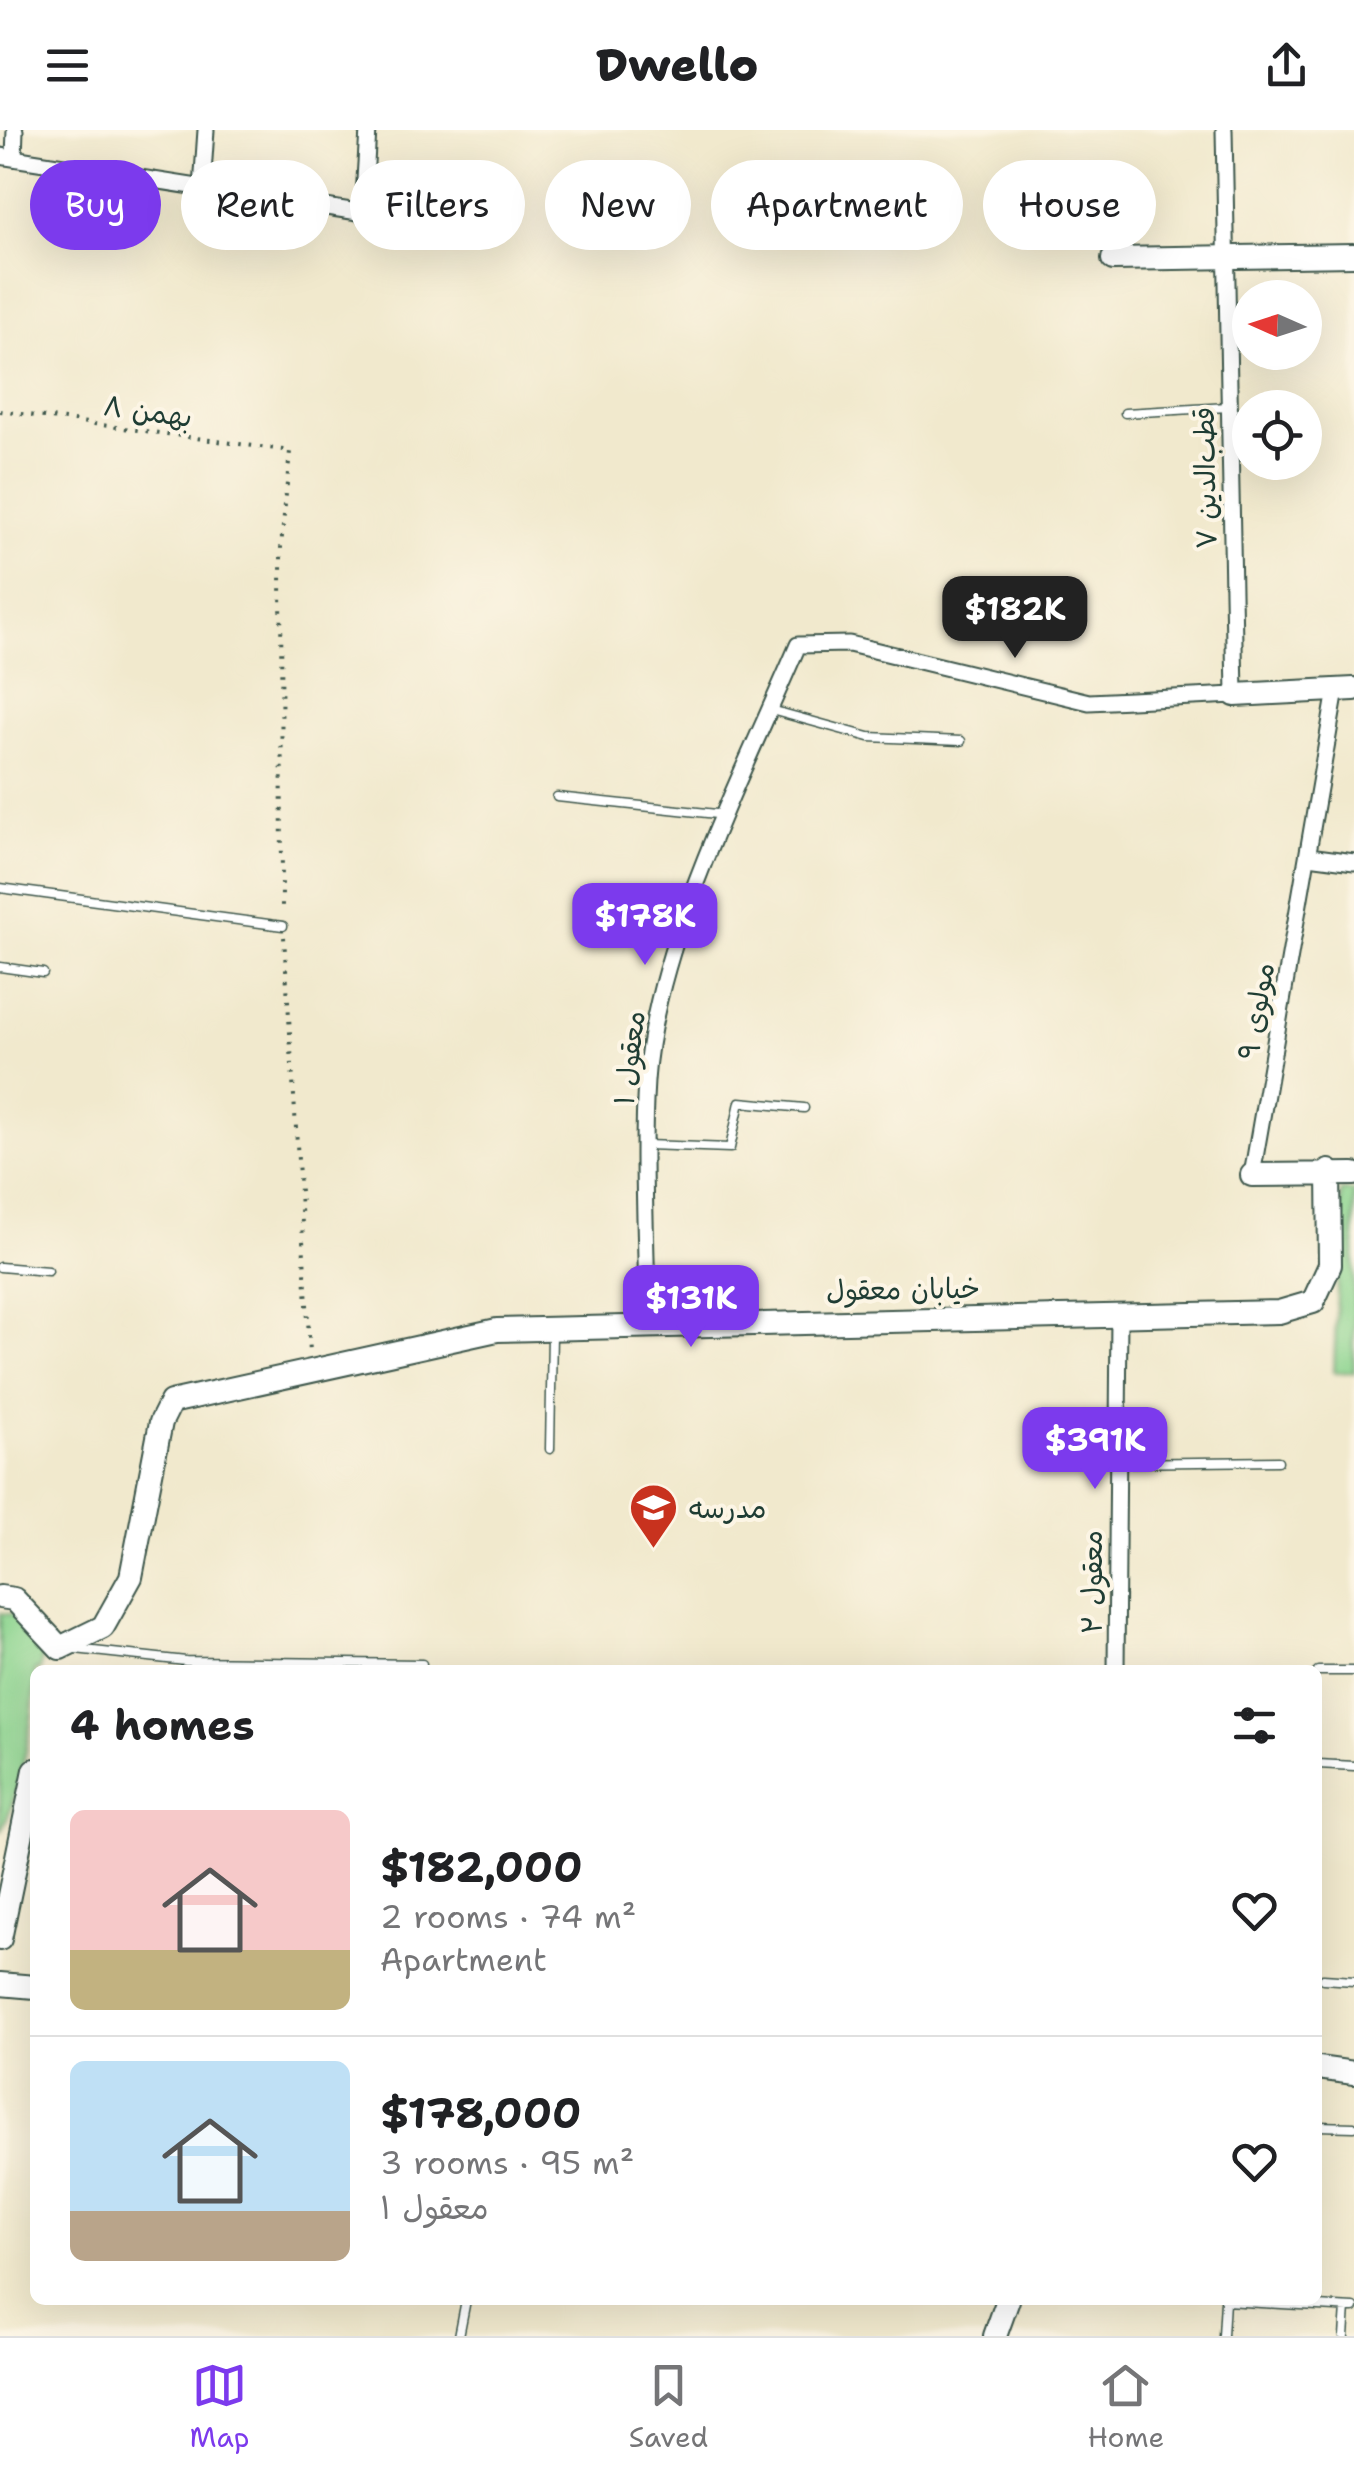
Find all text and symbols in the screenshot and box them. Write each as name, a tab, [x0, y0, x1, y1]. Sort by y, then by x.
text: Dwello	[596, 35, 758, 95]
icon: menu	[40, 38, 95, 93]
icon: share	[1259, 38, 1314, 93]
chip: Buy	[30, 160, 161, 250]
chip: Rent	[181, 160, 330, 250]
chip: Filters	[350, 160, 525, 250]
chip: New	[545, 160, 691, 250]
chip: Apartment	[711, 160, 963, 250]
chip: House	[983, 160, 1156, 250]
north arrow	[1232, 280, 1322, 370]
map controls	[1232, 280, 1322, 480]
street label: بهمن ۸	[101, 386, 195, 436]
button: locate	[1232, 390, 1322, 480]
street label: قطب‌الدین ۷	[1185, 407, 1225, 549]
pin: $182K	[945, 576, 1085, 661]
text: $182K	[964, 587, 1066, 630]
pin: $178K	[575, 883, 715, 968]
text: $178K	[594, 894, 696, 937]
street label: مولوی ۹	[1229, 959, 1283, 1063]
street label: معقول ۱	[604, 1009, 654, 1107]
pin: $131K	[621, 1265, 761, 1350]
street label: خیابان معقول	[826, 1269, 980, 1309]
text: $131K	[645, 1276, 737, 1319]
pin: $391K	[1025, 1407, 1165, 1492]
text: $391K	[1044, 1418, 1146, 1461]
school or university icon: مدرسه	[628, 1482, 680, 1550]
place label: مدرسه	[689, 1489, 766, 1527]
street label: معقول ۲	[1073, 1530, 1111, 1634]
text: 4 homes	[70, 1697, 255, 1753]
icon: filters	[1227, 1698, 1282, 1753]
text: $182,000	[380, 1839, 583, 1895]
icon: home	[150, 1850, 270, 1970]
icon: heart	[1227, 1883, 1282, 1938]
text: 2 rooms · 74 m²	[380, 1895, 636, 1938]
text: Apartment	[380, 1938, 547, 1981]
text: $178,000	[380, 2085, 581, 2141]
icon: home	[150, 2101, 270, 2221]
icon: heart	[1227, 2134, 1282, 2189]
text: 3 rooms · 95 m²	[380, 2141, 634, 2184]
text: معقول ۱	[380, 2186, 489, 2229]
tab: Map	[190, 2358, 250, 2456]
tab: Saved	[629, 2358, 708, 2456]
tab: Home	[1087, 2358, 1164, 2456]

